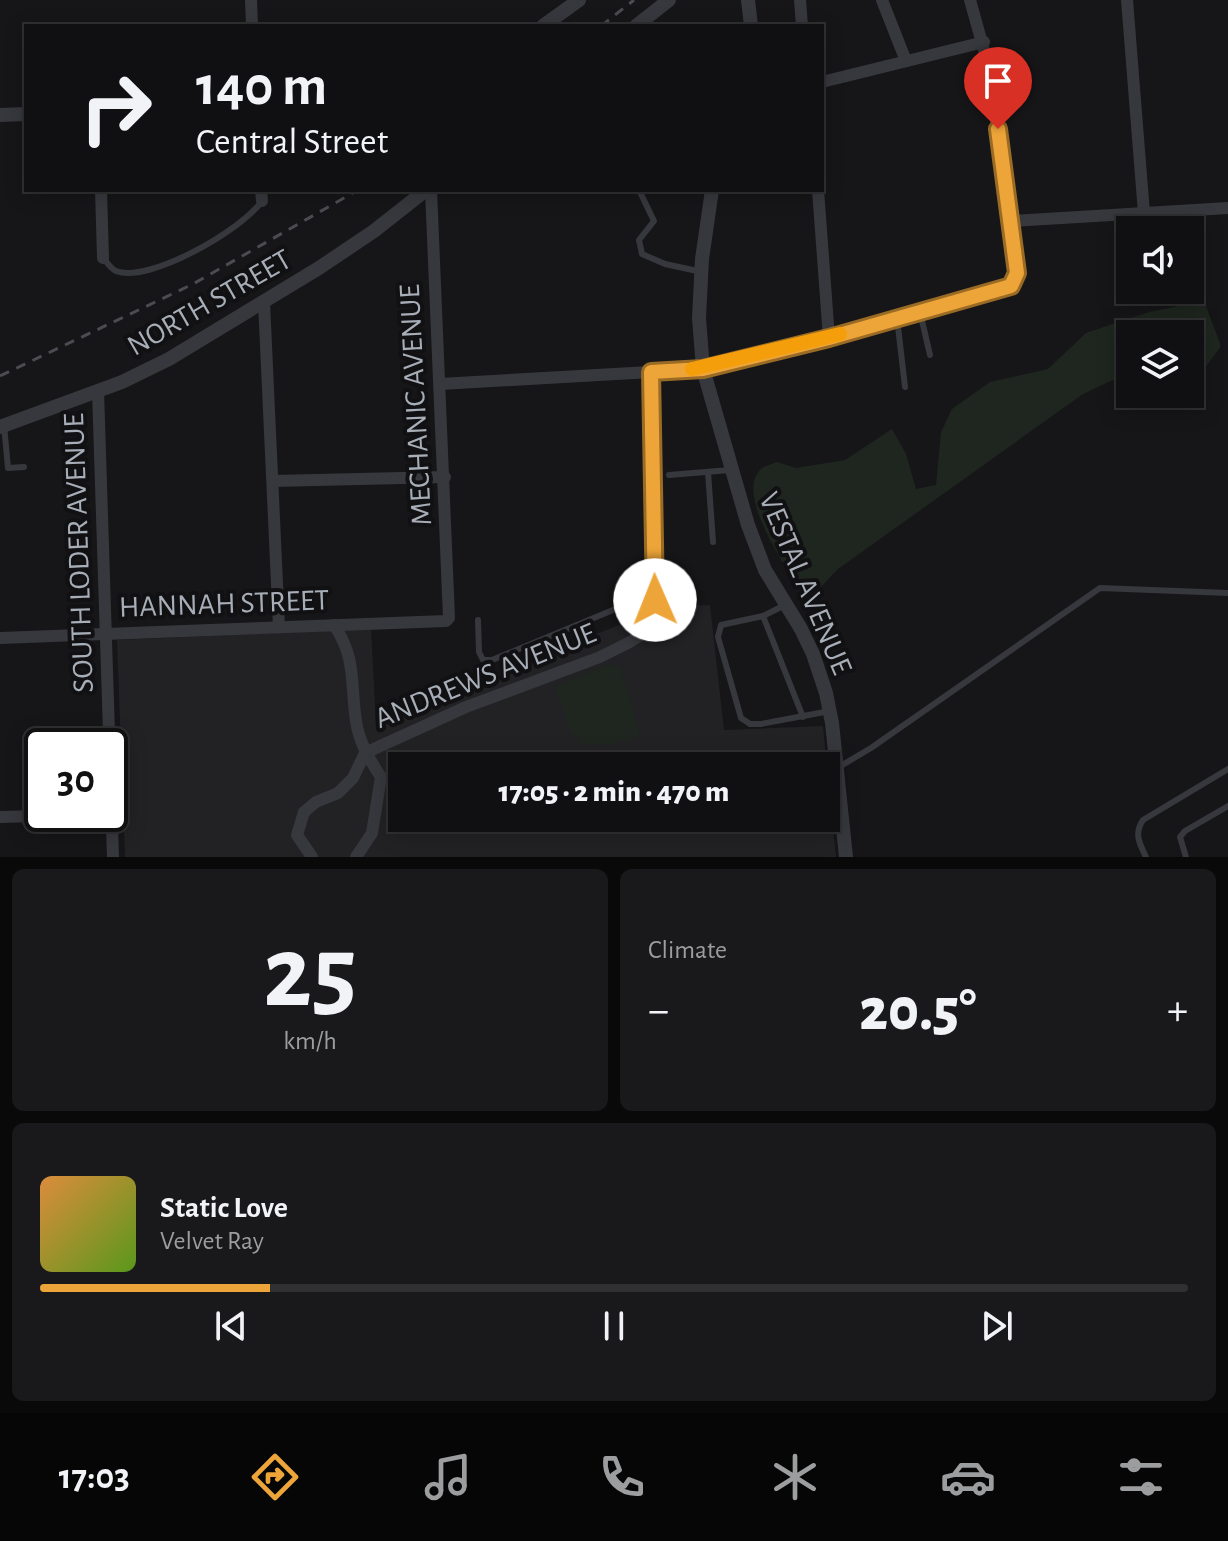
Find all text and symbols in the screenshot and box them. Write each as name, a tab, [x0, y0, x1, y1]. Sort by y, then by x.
pin	[964, 47, 1032, 129]
icon: right	[64, 56, 168, 160]
text: 140 m	[196, 59, 327, 115]
icon: arrive	[976, 59, 1020, 103]
text: Central Street	[196, 124, 388, 160]
map controls	[1116, 216, 1204, 408]
button: sound	[1116, 216, 1204, 304]
street label: NORTH STREET	[123, 244, 297, 362]
street label: MECHANIC AVENUE	[395, 284, 437, 526]
button: layers	[1116, 320, 1204, 408]
street label: SOUTH LODER AVENUE	[59, 413, 99, 693]
street label: VESTAL AVENUE	[753, 488, 857, 679]
position arrow	[613, 558, 697, 642]
street label: HANNAH STREET	[118, 585, 330, 623]
street label: ANDREWS AVENUE	[371, 618, 600, 734]
speed limit sign: 30	[24, 728, 128, 832]
text: 17:05 · 2 min · 470 m	[499, 777, 729, 807]
text: 25	[263, 922, 357, 1026]
text: Climate	[648, 937, 727, 963]
text: 20.5°	[859, 981, 977, 1041]
text: −	[648, 989, 669, 1033]
text: +	[1167, 989, 1188, 1033]
text: km/h	[283, 1028, 337, 1054]
text: Static Love	[160, 1193, 288, 1223]
text: Velvet Ray	[160, 1228, 264, 1254]
icon: previous	[209, 1304, 253, 1348]
icon: pause	[592, 1304, 636, 1348]
icon: next	[975, 1304, 1019, 1348]
icon: directions	[247, 1449, 303, 1505]
icon: music	[420, 1449, 476, 1505]
icon: phone	[594, 1449, 650, 1505]
icon: climate	[767, 1449, 823, 1505]
icon: car	[940, 1449, 996, 1505]
icon: filters	[1113, 1449, 1169, 1505]
text: 17:03	[59, 1459, 130, 1495]

